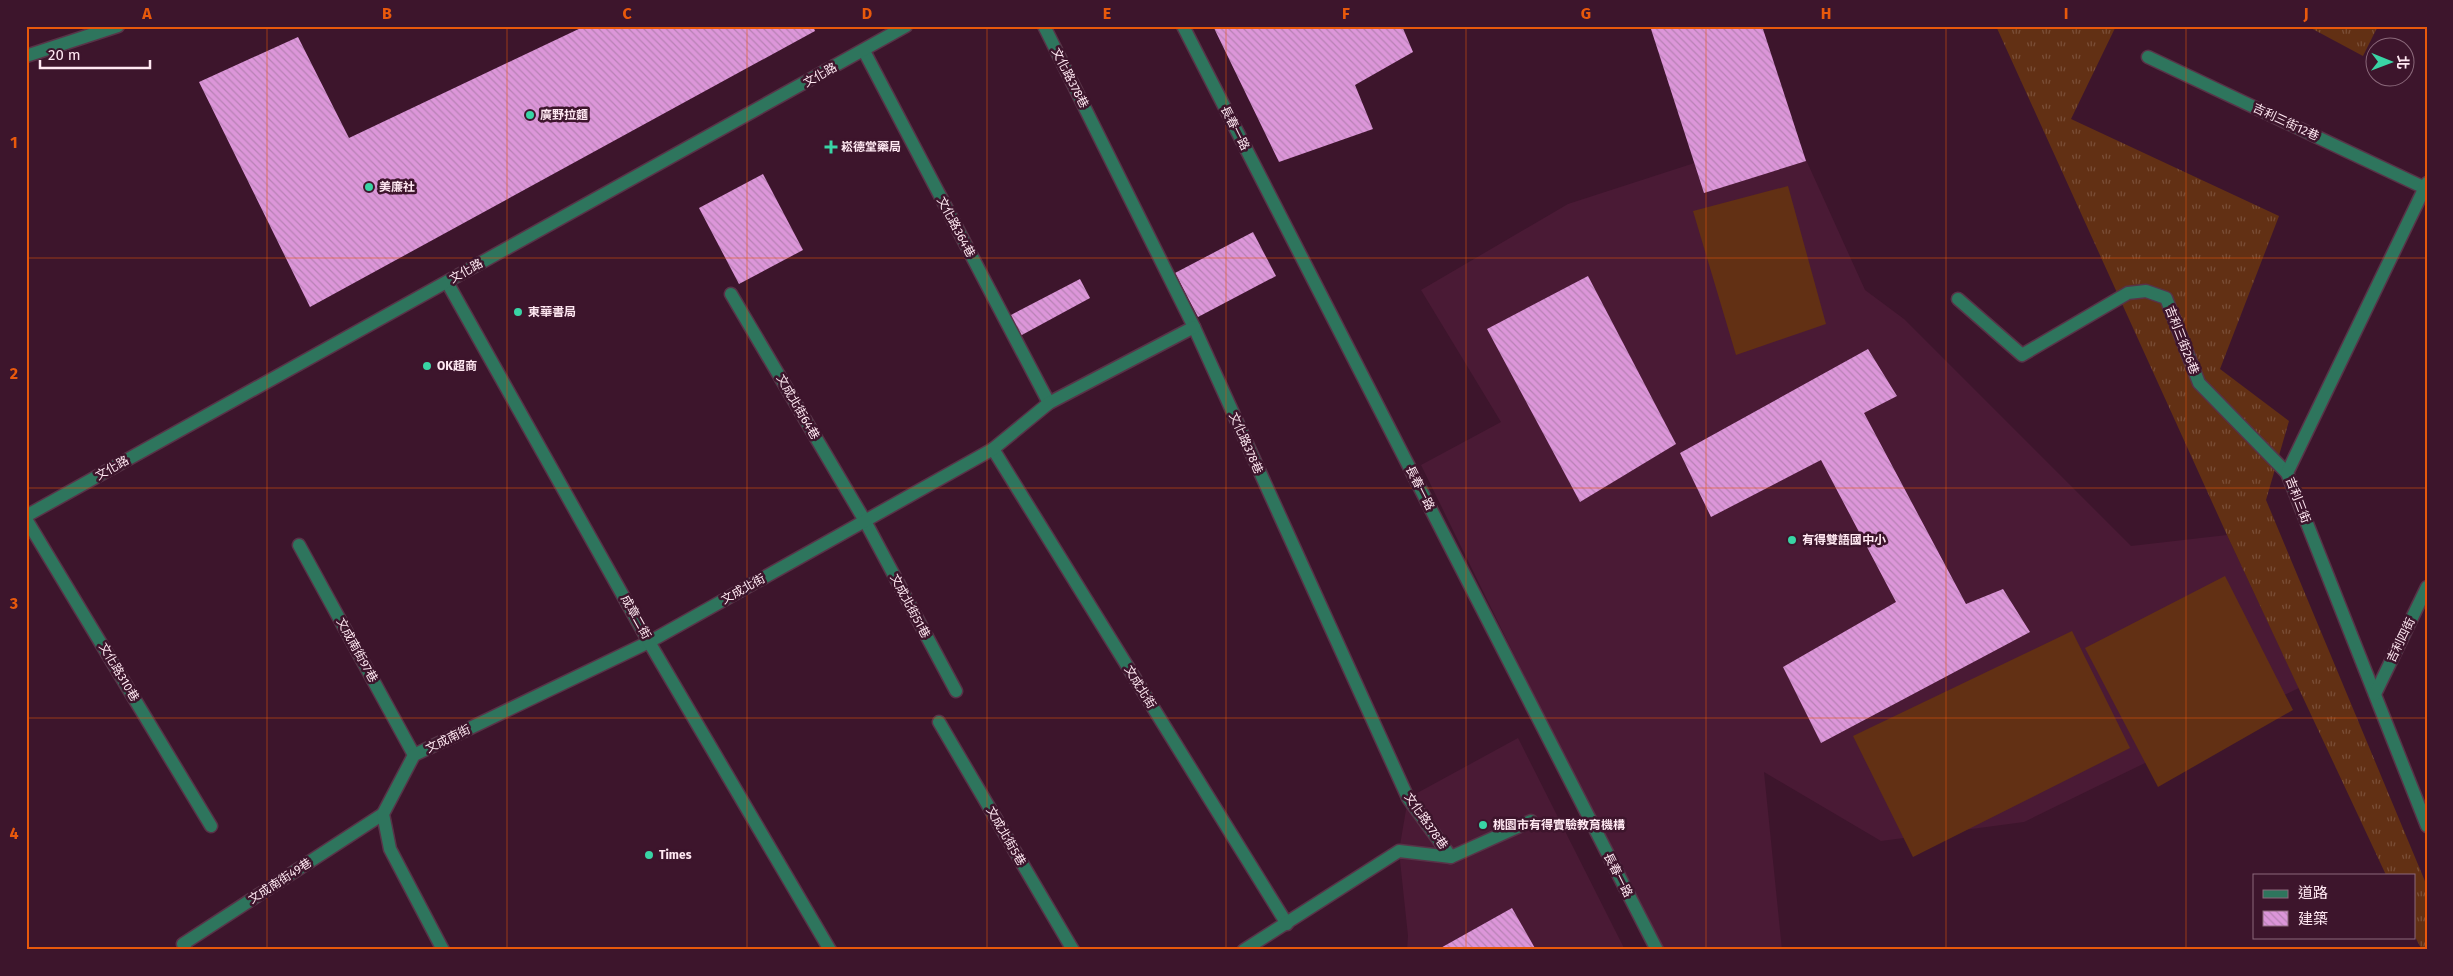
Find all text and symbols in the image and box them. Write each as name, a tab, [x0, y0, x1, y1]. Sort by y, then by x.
text: A	[141, 4, 152, 23]
text: B	[382, 4, 392, 23]
text: C	[622, 4, 632, 23]
text: D	[862, 4, 872, 23]
text: E	[1103, 4, 1111, 23]
text: F	[1342, 4, 1350, 23]
text: G	[1581, 4, 1591, 23]
text: H	[1821, 4, 1831, 23]
text: I	[2064, 4, 2068, 23]
text: J	[2302, 4, 2309, 23]
scale bar	[40, 38, 150, 70]
north arrow	[2366, 38, 2416, 88]
text: 20 m	[48, 46, 81, 64]
street label: 文化路378巷	[1049, 46, 1091, 110]
text: 北	[2394, 55, 2411, 69]
street label: 文化路	[801, 60, 839, 90]
street label: 吉利三街12巷	[2251, 101, 2321, 143]
street label: 長春一路	[1218, 103, 1252, 153]
place label: 廣野拉麵	[540, 108, 588, 122]
marker: 廣野拉麵	[524, 109, 536, 121]
text: 1	[10, 133, 18, 152]
place label: 崧德堂藥局	[841, 140, 901, 154]
marker: 崧德堂藥局	[825, 141, 837, 153]
place label: 美廉社	[379, 180, 415, 194]
marker: 美廉社	[363, 181, 375, 193]
street label: 文化路364巷	[934, 194, 978, 260]
street label: 文化路	[447, 256, 485, 286]
street label: 吉利三街26巷	[2163, 304, 2201, 376]
place label: 東華書局	[528, 305, 576, 319]
marker: 東華書局	[512, 306, 524, 318]
place label: OK超商	[437, 359, 477, 373]
marker: OK超商	[421, 360, 433, 372]
text: 2	[10, 364, 18, 383]
street label: 文成北街64巷	[774, 372, 822, 442]
street label: 文化路378巷	[1226, 410, 1266, 476]
street label: 文化路	[93, 453, 131, 483]
street label: 長春一路	[1403, 463, 1437, 513]
street label: 吉利三街	[2283, 475, 2313, 525]
place label: 有得雙語國中小	[1802, 533, 1886, 547]
marker: 有得雙語國中小	[1786, 534, 1798, 546]
street label: 文成北街	[719, 571, 767, 607]
street label: 文成北街51巷	[887, 572, 933, 640]
street label: 成章二街	[618, 593, 654, 641]
text: 3	[9, 594, 18, 613]
street label: 文成南街97巷	[334, 615, 380, 685]
street label: 吉利四街	[2384, 615, 2418, 665]
street label: 文化路310巷	[96, 640, 142, 704]
street label: 文成北街	[1121, 663, 1159, 711]
street label: 文成南街	[423, 722, 473, 756]
street label: 文化路378巷	[1401, 790, 1451, 852]
street label: 文成北街5巷	[983, 804, 1029, 868]
place label: 桃園市有得實驗教育機構	[1493, 818, 1625, 832]
marker: 桃園市有得實驗教育機構	[1477, 819, 1489, 831]
text: 4	[9, 824, 19, 843]
place label: Times	[659, 848, 692, 862]
marker: Times	[643, 849, 655, 861]
street label: 長春一路	[1601, 850, 1635, 900]
street label: 文成南街49巷	[246, 855, 314, 907]
legend	[2253, 874, 2416, 938]
text: 道路	[2298, 884, 2328, 902]
text: 建築	[2298, 910, 2328, 928]

